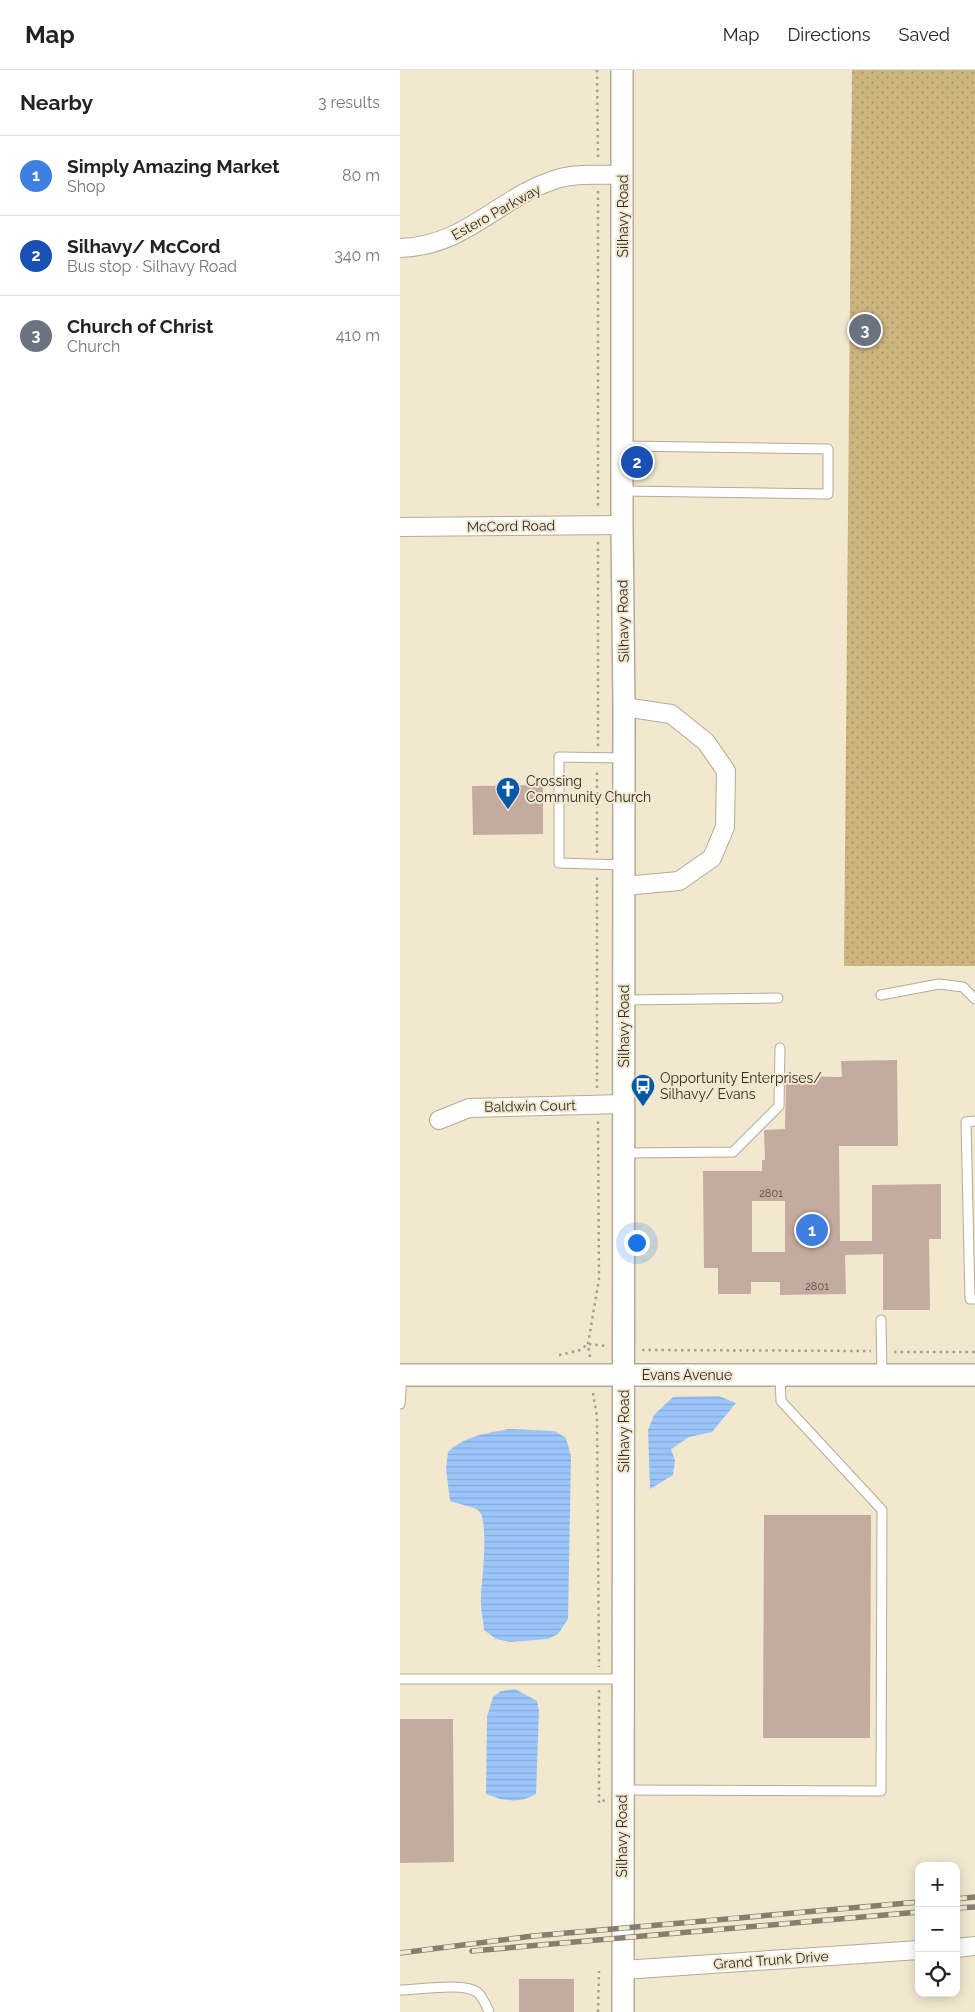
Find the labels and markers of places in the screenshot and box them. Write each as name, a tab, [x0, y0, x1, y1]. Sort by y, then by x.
pin: 3	[849, 311, 881, 349]
pin: 2	[621, 443, 653, 481]
place label: Crossing Community Church	[526, 773, 651, 805]
church icon: Crossing Community Church	[495, 776, 521, 810]
place label: Opportunity Enterprises/ Silhavy/ Evans	[660, 1070, 822, 1102]
bus stop icon: Opportunity Enterprises/ Silhavy/ Evans	[630, 1073, 656, 1107]
pin: 1	[796, 1211, 828, 1249]

